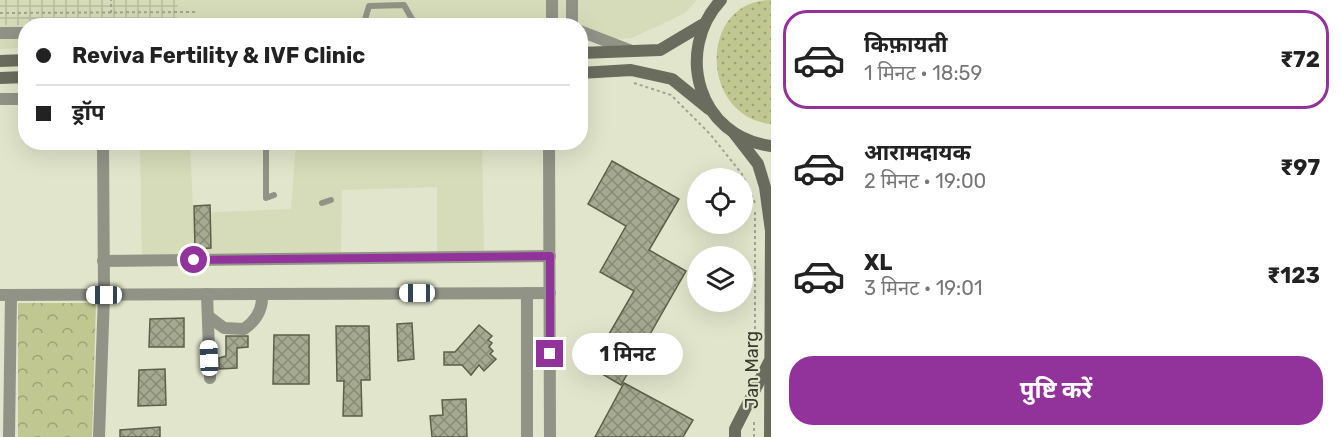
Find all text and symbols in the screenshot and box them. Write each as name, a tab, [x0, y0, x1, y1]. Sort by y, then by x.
text: किफ़ायती	[864, 31, 948, 58]
icon: car	[792, 33, 846, 87]
text: Reviva Fertility & IVF Clinic	[72, 42, 365, 69]
text: ₹72	[1280, 46, 1320, 73]
text: 1 मिनट · 18:59	[864, 61, 982, 85]
text: ड्रॉप	[72, 99, 105, 126]
text: आरामदायक	[864, 139, 971, 166]
icon: car	[792, 141, 846, 195]
text: ₹97	[1280, 154, 1320, 181]
map controls	[687, 168, 753, 312]
button: locate	[687, 168, 753, 234]
text: 2 मिनट · 19:00	[864, 169, 986, 193]
route start	[180, 246, 207, 273]
button: layers	[687, 246, 753, 312]
icon: car	[792, 249, 846, 303]
text: XL	[864, 249, 892, 276]
text: ₹123	[1267, 262, 1320, 289]
text: 3 मिनट · 19:01	[864, 276, 982, 300]
car	[399, 284, 435, 302]
car	[86, 286, 122, 304]
street label: Jan Marg	[741, 331, 763, 409]
callout: 1 मिनट	[571, 333, 682, 375]
car	[199, 340, 219, 376]
route end	[536, 340, 563, 367]
text: 1 मिनट	[599, 342, 656, 366]
button: पुष्टि करें	[789, 356, 1323, 425]

